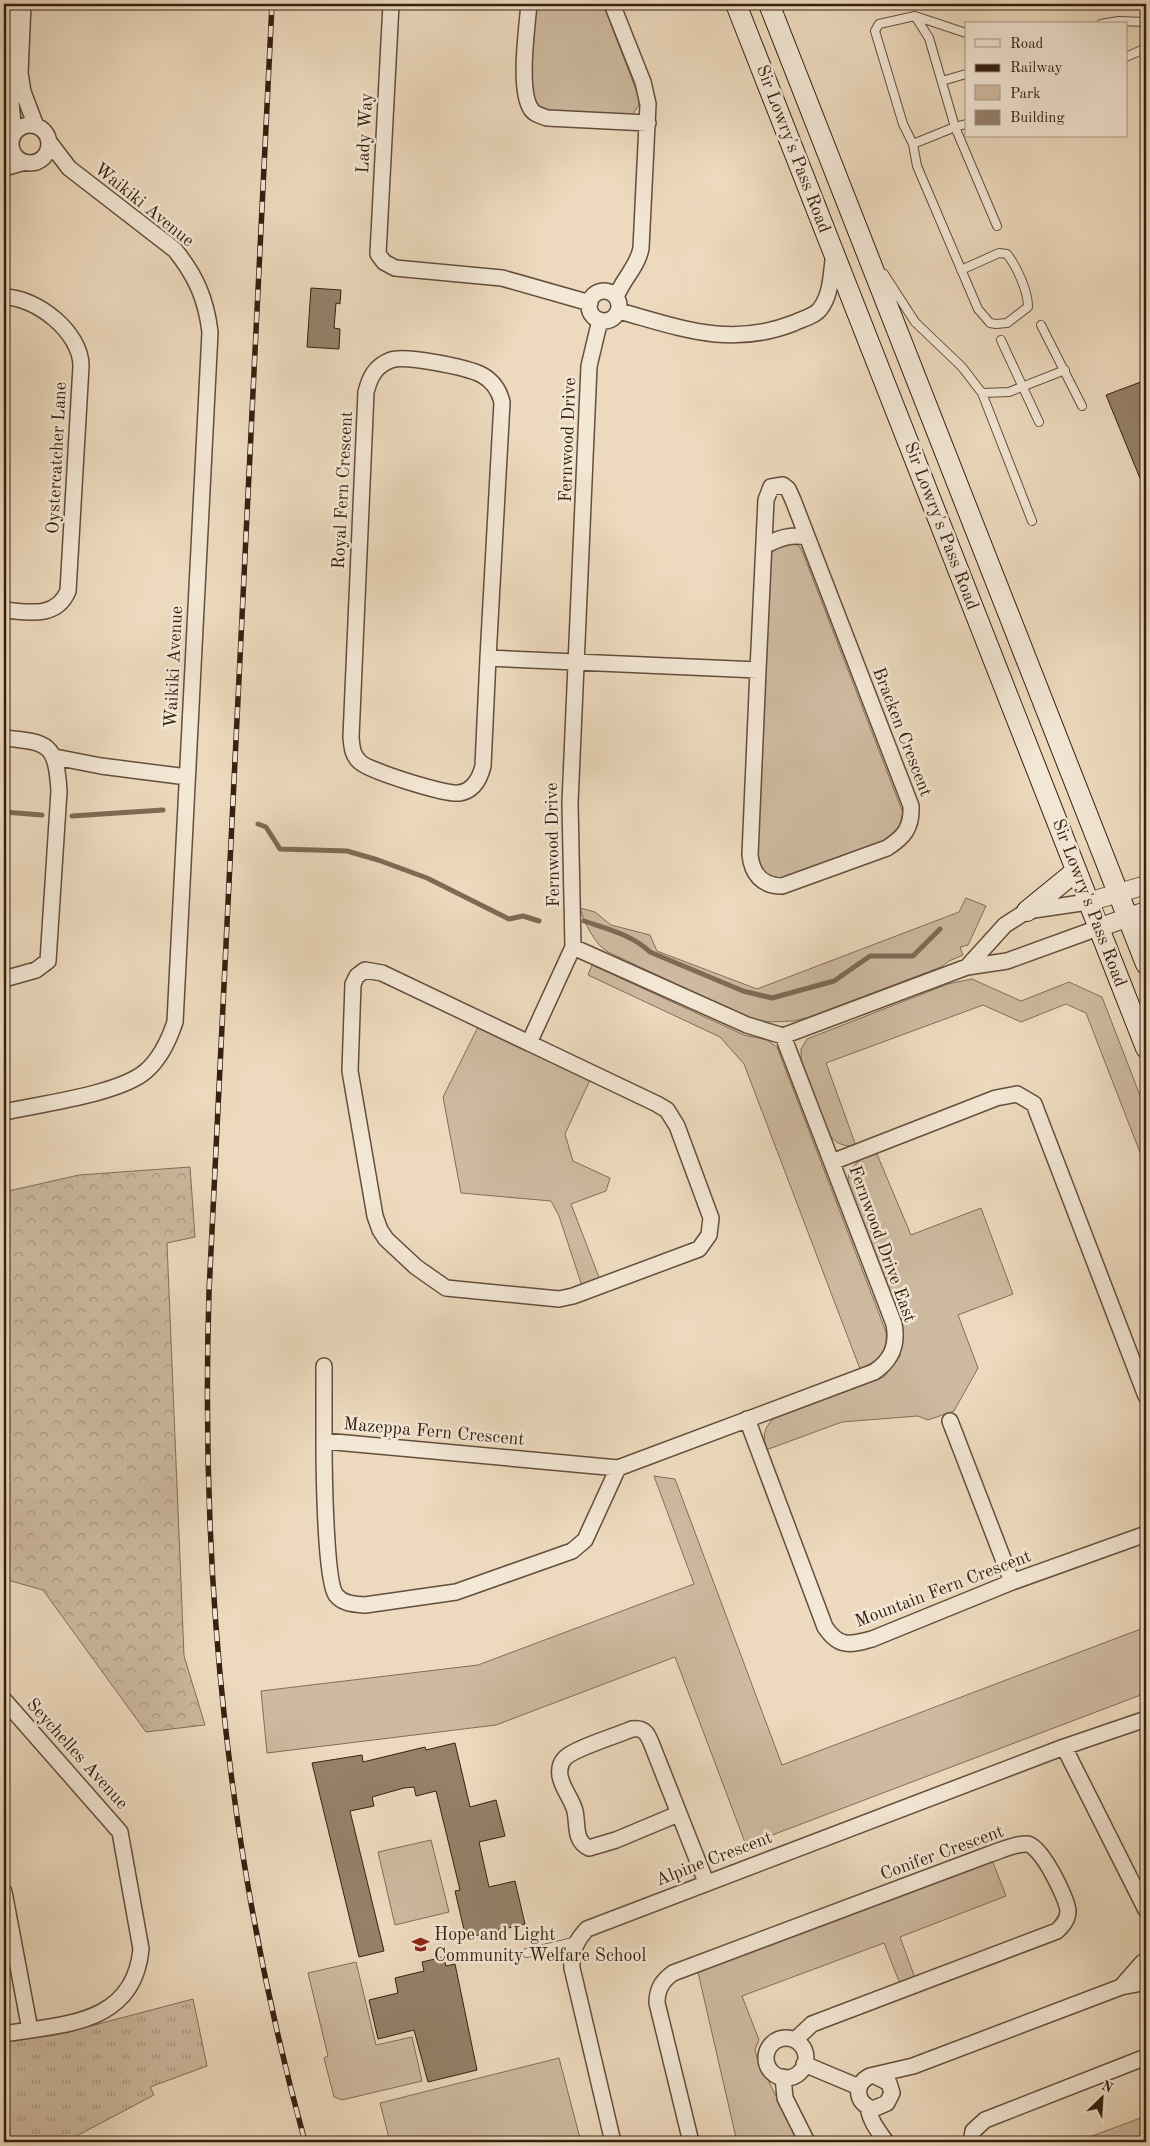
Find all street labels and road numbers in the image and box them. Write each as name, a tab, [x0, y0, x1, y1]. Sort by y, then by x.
street label: Sir Lowry's Pass Road	[753, 63, 833, 235]
street label: Lady Way	[354, 92, 376, 174]
street label: Waikiki Avenue	[91, 160, 197, 250]
street label: Fernwood Drive	[557, 377, 579, 503]
street label: Oystercatcher Lane	[44, 382, 70, 534]
street label: Royal Fern Crescent	[330, 410, 356, 570]
street label: Sir Lowry's Pass Road	[901, 440, 981, 612]
street label: Waikiki Avenue	[162, 606, 186, 728]
street label: Bracken Crescent	[869, 665, 935, 799]
street label: Fernwood Drive	[543, 782, 563, 908]
street label: Sir Lowry's Pass Road	[1049, 817, 1129, 989]
street label: Fernwood Drive East	[845, 1163, 919, 1325]
street label: Mazeppa Fern Crescent	[343, 1415, 525, 1449]
street label: Mountain Fern Crescent	[852, 1547, 1034, 1631]
street label: Seychelles Avenue	[23, 1695, 131, 1813]
street label: Conifer Crescent	[878, 1822, 1006, 1884]
street label: Alpine Crescent	[653, 1828, 775, 1890]

